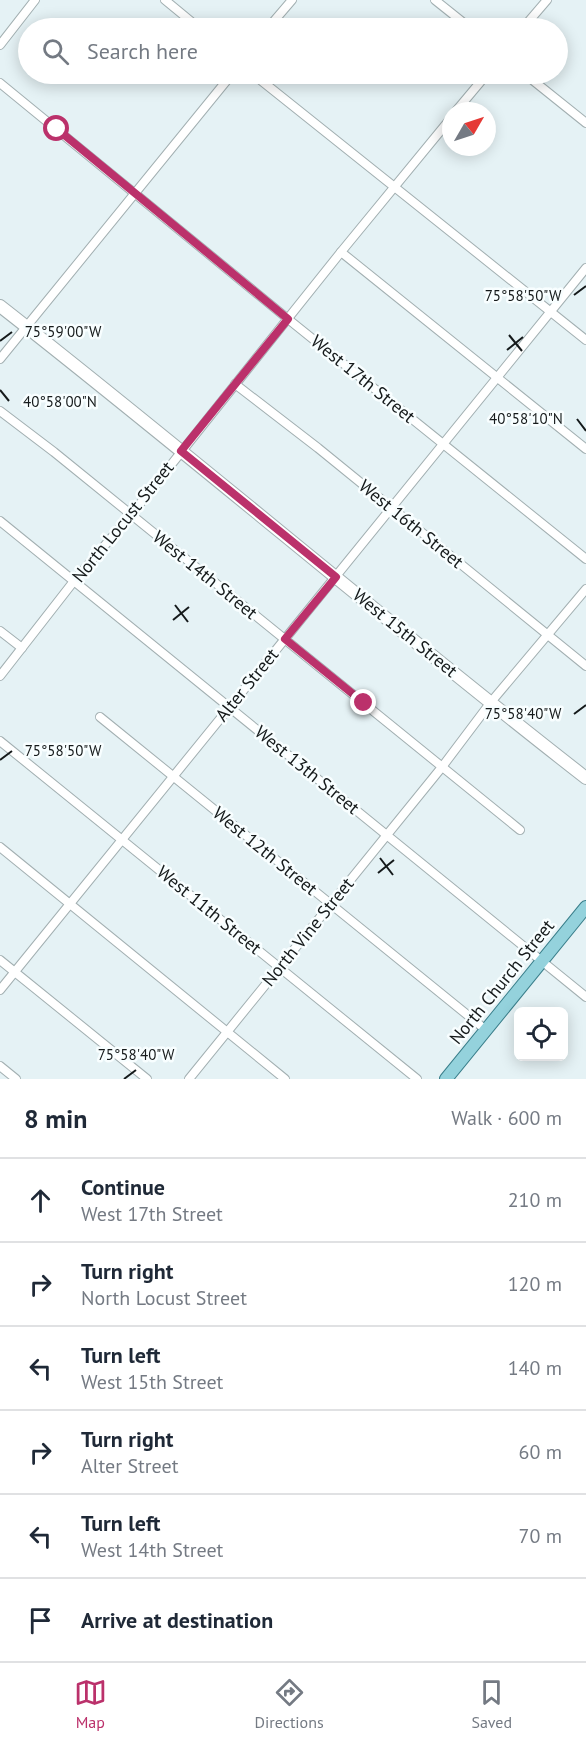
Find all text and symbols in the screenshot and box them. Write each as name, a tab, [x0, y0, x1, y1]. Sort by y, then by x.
search box	[18, 18, 568, 84]
icon: search	[39, 35, 72, 68]
text: Search here	[87, 37, 198, 65]
north arrow	[442, 102, 496, 156]
route start	[43, 115, 69, 141]
text: 75°58'50"W	[485, 286, 562, 305]
text: 75°59'00"W	[25, 322, 102, 341]
street label: West 17th Street	[306, 329, 420, 428]
text: 40°58'00"N	[23, 392, 97, 411]
text: 40°58'10"N	[489, 409, 563, 428]
street label: North Locust Street	[67, 456, 179, 587]
street label: West 16th Street	[354, 474, 468, 573]
street label: West 14th Street	[148, 525, 262, 624]
street label: West 15th Street	[348, 583, 462, 682]
street label: Alter Street	[210, 643, 283, 726]
route end	[350, 689, 376, 715]
text: 75°58'40"W	[485, 704, 562, 723]
street label: West 13th Street	[250, 720, 364, 819]
text: 75°58'50"W	[25, 741, 102, 760]
street label: West 12th Street	[208, 801, 322, 900]
street label: West 11th Street	[152, 860, 266, 959]
street label: North Vine Street	[257, 873, 359, 991]
street label: North Church Street	[444, 915, 559, 1049]
map controls	[514, 1007, 568, 1061]
button: locate	[514, 1007, 568, 1061]
text: 75°58'40"W	[98, 1045, 175, 1064]
text: 8 min	[24, 1102, 87, 1135]
text: Walk · 600 m	[451, 1105, 562, 1131]
text: Continue	[81, 1173, 165, 1201]
icon: ahead	[24, 1184, 57, 1217]
text: 210 m	[508, 1187, 562, 1213]
text: West 17th Street	[81, 1201, 223, 1227]
text: Turn right	[81, 1257, 173, 1285]
icon: right	[24, 1268, 57, 1301]
text: 120 m	[508, 1271, 562, 1297]
text: North Locust Street	[81, 1285, 247, 1311]
text: Turn left	[81, 1341, 161, 1369]
icon: left	[24, 1352, 57, 1385]
text: 140 m	[508, 1355, 562, 1381]
text: West 15th Street	[81, 1369, 223, 1395]
text: Turn right	[81, 1425, 173, 1453]
icon: right	[24, 1436, 57, 1469]
text: 60 m	[519, 1439, 562, 1465]
text: Alter Street	[81, 1453, 178, 1479]
text: Turn left	[81, 1509, 161, 1537]
icon: left	[24, 1520, 57, 1553]
text: 70 m	[519, 1523, 562, 1549]
text: West 14th Street	[81, 1537, 223, 1563]
icon: arrive	[24, 1604, 57, 1637]
text: Arrive at destination	[81, 1606, 273, 1634]
tab: Map	[74, 1676, 107, 1732]
tab: Directions	[255, 1676, 324, 1732]
tab: Saved	[471, 1676, 512, 1732]

